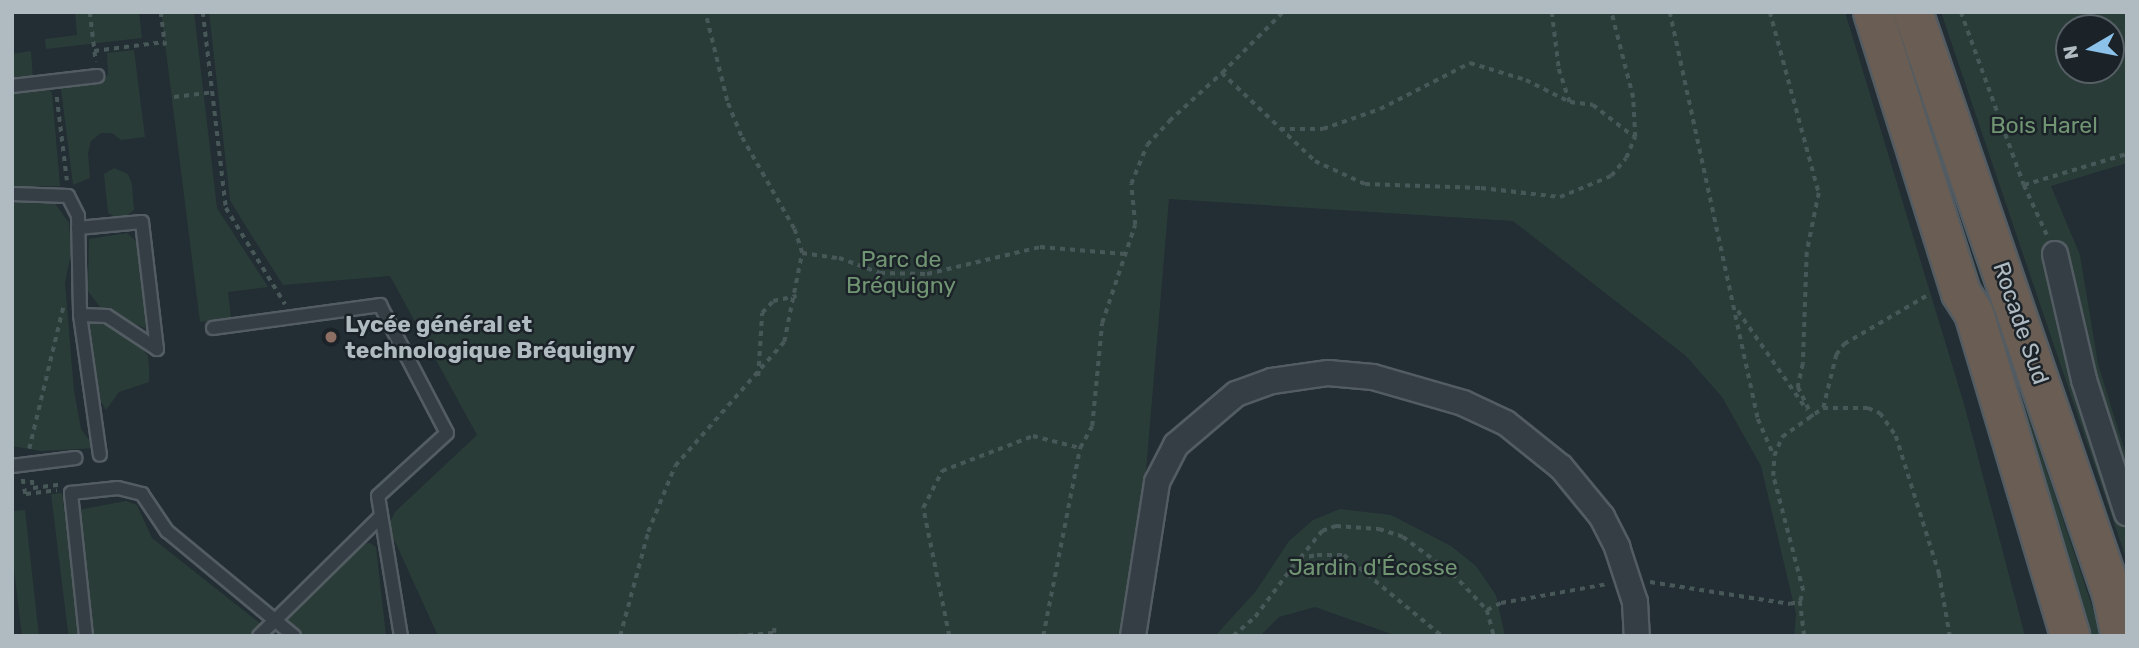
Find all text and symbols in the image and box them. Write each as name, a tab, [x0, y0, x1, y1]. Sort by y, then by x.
north arrow	[2055, 14, 2125, 84]
text: N	[2058, 44, 2083, 61]
park label: Bois Harel	[1990, 111, 2098, 139]
park label: Parc de Bréquigny	[846, 245, 956, 299]
street label: Rocade Sud	[1987, 258, 2055, 388]
place label: Lycée général et technologique Bréquigny	[345, 310, 635, 364]
marker: Lycée général et technologique Bréquigny	[323, 329, 339, 345]
park label: Jardin d'Écosse	[1288, 553, 1458, 581]

